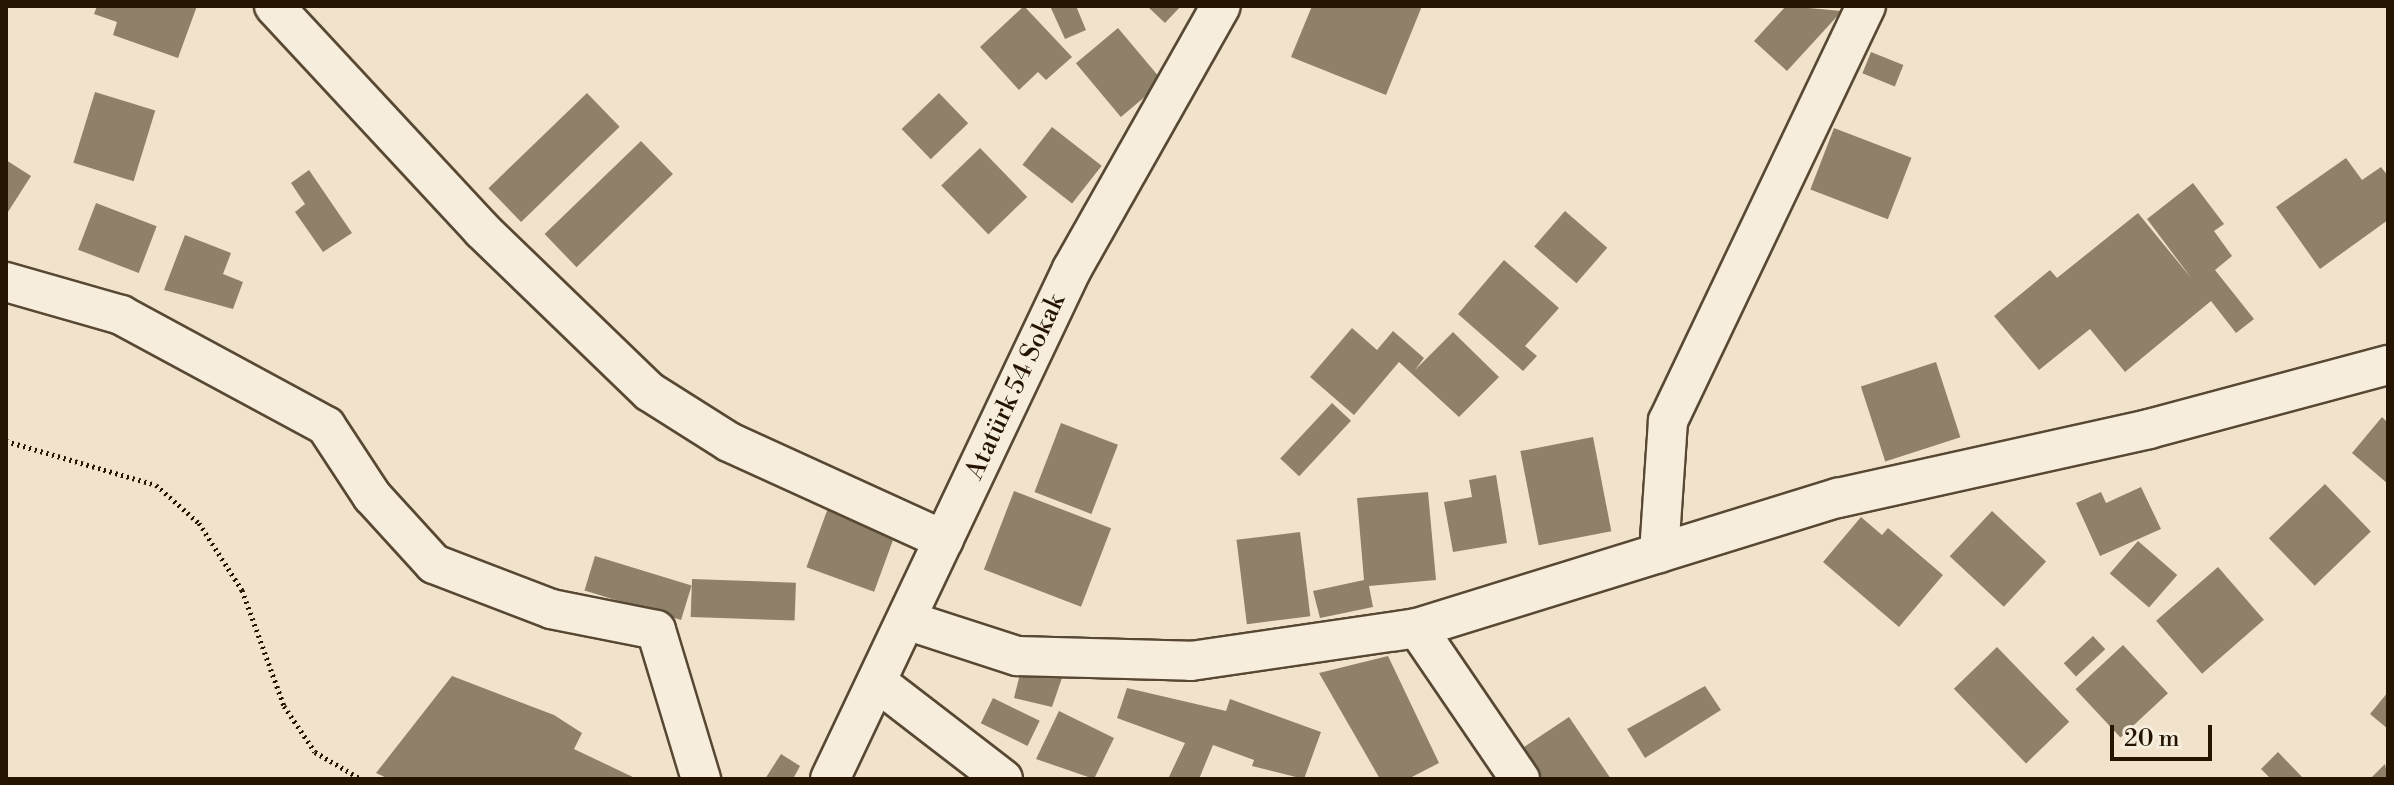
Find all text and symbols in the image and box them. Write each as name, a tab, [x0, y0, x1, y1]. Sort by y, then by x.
street label: Atatürk 54 Sokak	[959, 289, 1073, 485]
scale bar	[2114, 709, 2216, 759]
text: 20 m	[2124, 724, 2180, 754]

